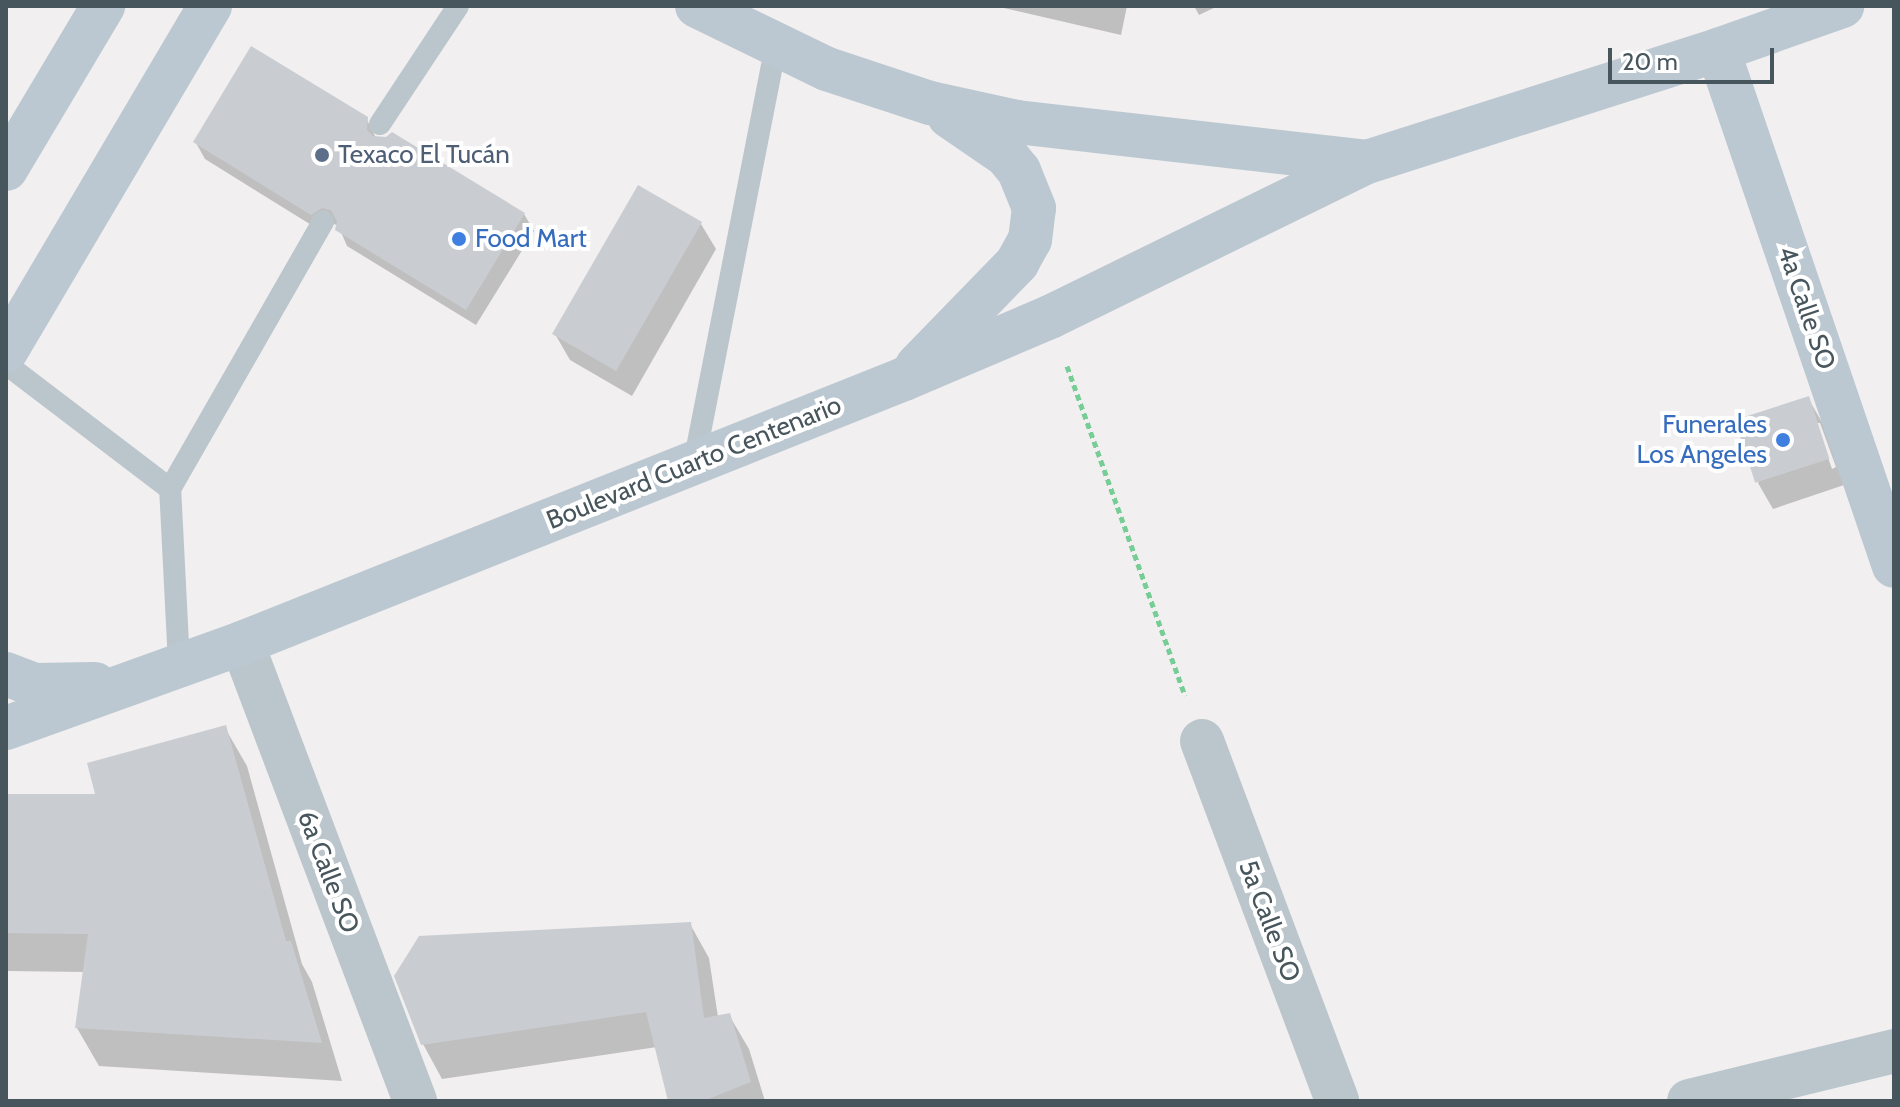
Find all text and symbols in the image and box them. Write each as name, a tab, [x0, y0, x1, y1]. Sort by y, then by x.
scale bar	[1612, 32, 1778, 82]
text: 20 m	[1622, 47, 1678, 76]
place label: Texaco El Tucán	[338, 139, 510, 171]
marker: Texaco El Tucán	[313, 146, 331, 164]
place label: Food Mart	[475, 223, 587, 255]
marker: Food Mart	[450, 230, 468, 248]
street label: 4a Calle SO	[1770, 242, 1842, 374]
street label: Boulevard Cuarto Centenario	[542, 390, 846, 536]
place label: Funerales Los Angeles	[1636, 409, 1767, 470]
marker: Funerales Los Angeles	[1774, 431, 1792, 449]
street label: 6a Calle SO	[290, 807, 366, 937]
street label: 5a Calle SO	[1232, 856, 1306, 986]

